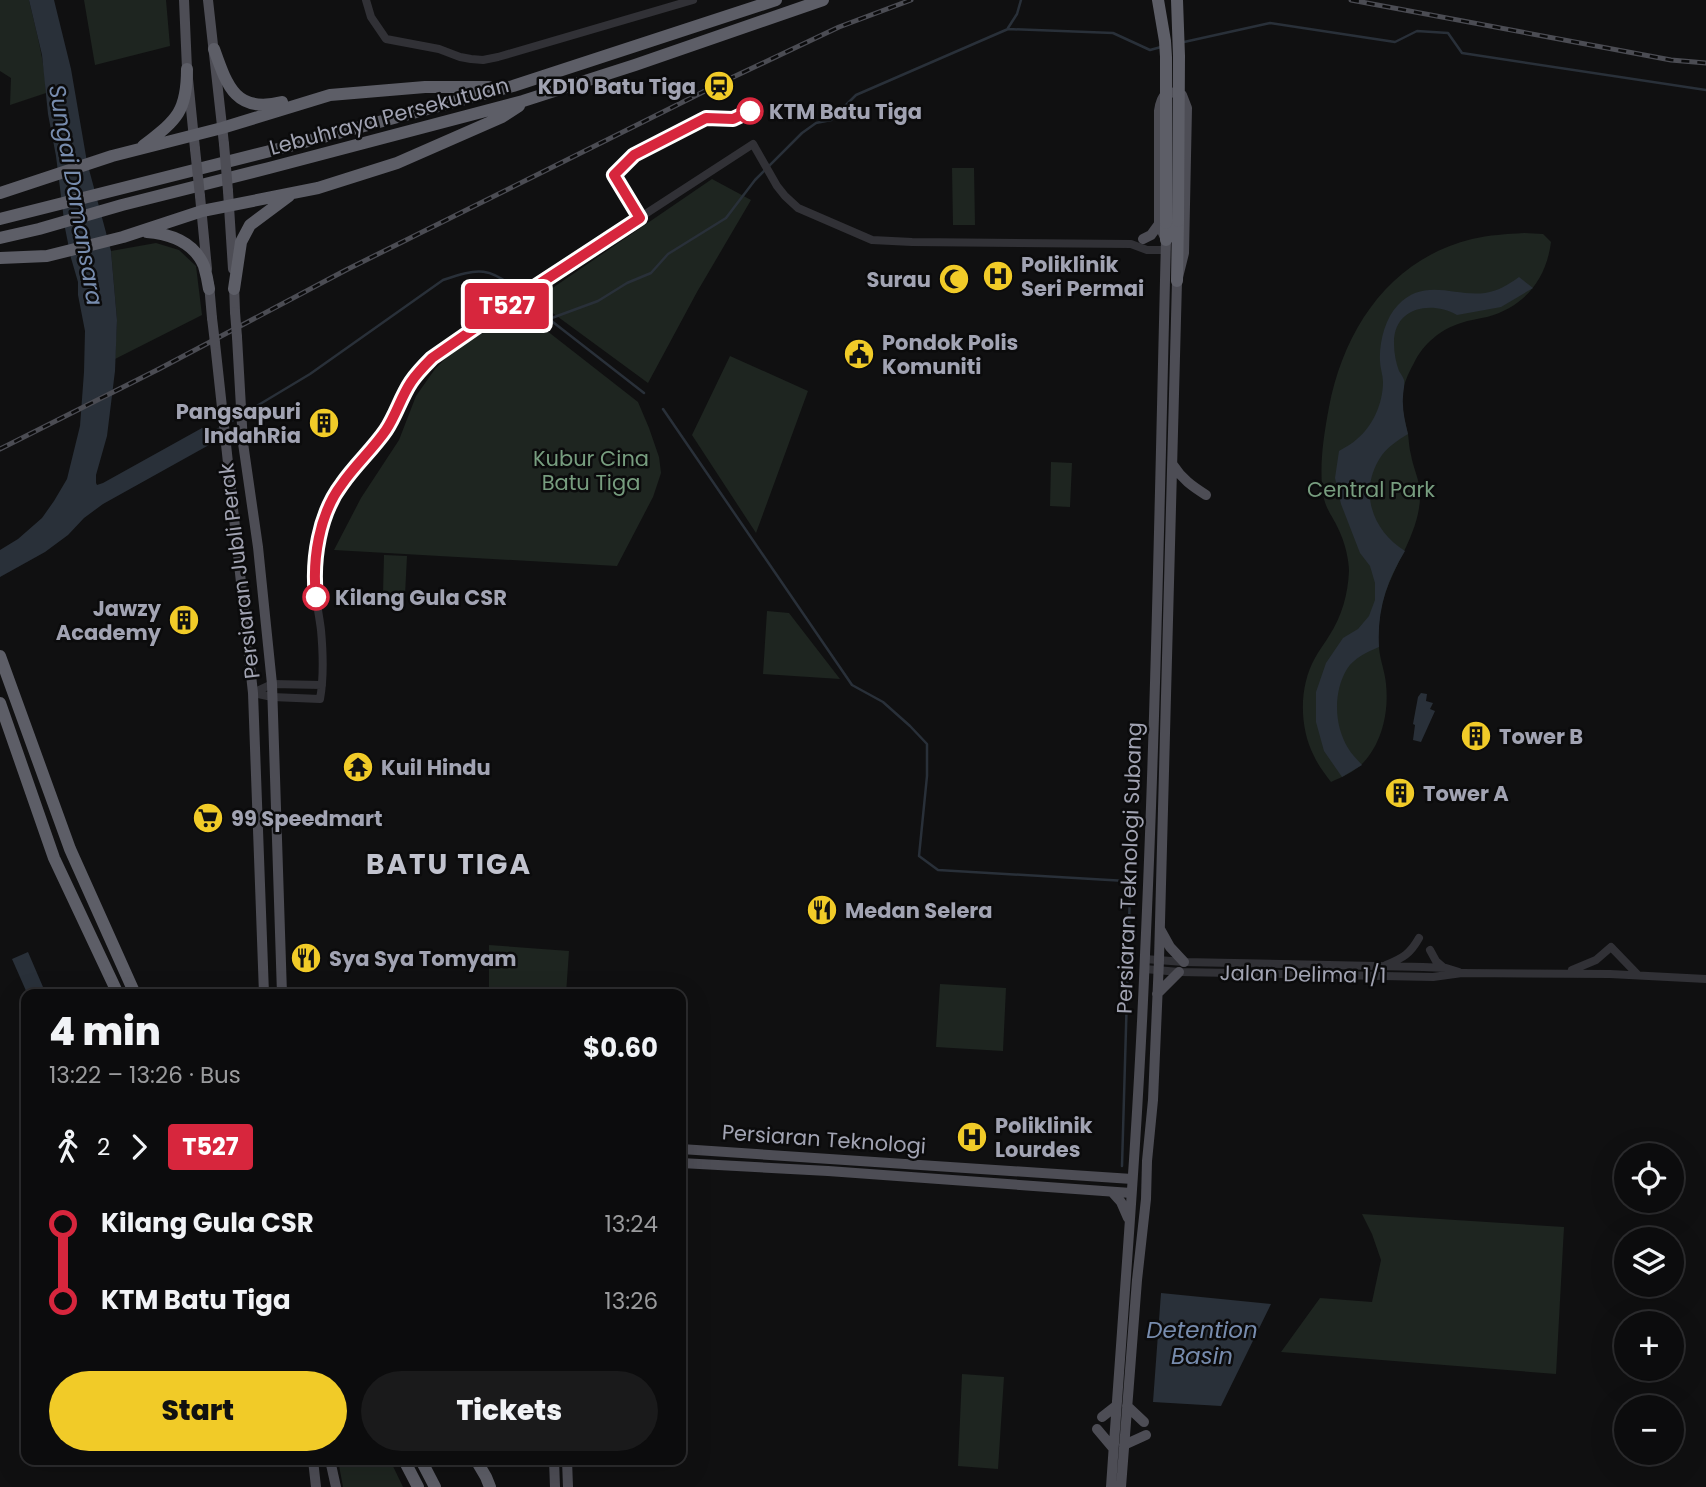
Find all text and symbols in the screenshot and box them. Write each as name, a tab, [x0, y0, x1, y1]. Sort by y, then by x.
station icon: KD10 Batu Tiga	[702, 69, 736, 103]
street label: Lebuhraya Persekutuan	[266, 70, 512, 162]
place label: KD10 Batu Tiga	[538, 72, 696, 101]
water label: Sungai Damansara	[41, 82, 111, 308]
place label: KTM Batu Tiga	[769, 97, 922, 126]
marker: KTM Batu Tiga	[737, 98, 763, 124]
place label: Poliklinik Seri Permai	[1021, 250, 1144, 303]
hospital icon: Poliklinik Seri Permai	[981, 259, 1015, 293]
mosque icon: Surau	[937, 262, 971, 296]
place label: Surau	[867, 265, 931, 294]
line badge: T527	[458, 283, 556, 329]
text: T527	[479, 289, 535, 322]
place label: Pondok Polis Komuniti	[882, 328, 1018, 381]
public building icon: Pondok Polis Komuniti	[842, 337, 876, 371]
place label: Pangsapuri IndahRia	[176, 397, 301, 450]
building icon: Pangsapuri IndahRia	[307, 406, 341, 440]
park label: Kubur Cina Batu Tiga	[533, 444, 649, 497]
street label: Persiaran Jubli Perak	[211, 461, 267, 681]
park label: Central Park	[1307, 475, 1435, 504]
place label: Kilang Gula CSR	[335, 583, 507, 612]
marker: Kilang Gula CSR	[303, 584, 329, 610]
place label: Jawzy Academy	[56, 594, 162, 647]
building icon: Jawzy Academy	[167, 603, 201, 637]
building icon: Tower B	[1459, 719, 1493, 753]
street label: Persiaran Teknologi Subang	[1109, 722, 1149, 1014]
place label: Tower B	[1499, 722, 1583, 751]
temple icon: Kuil Hindu	[341, 750, 375, 784]
place label: Kuil Hindu	[381, 753, 491, 782]
building icon: Tower A	[1383, 776, 1417, 810]
place label: Tower A	[1423, 779, 1509, 808]
supermarket icon: 99 Speedmart	[191, 801, 225, 835]
place label: 99 Speedmart	[231, 804, 383, 833]
district label: BATU TIGA	[366, 845, 532, 884]
restaurant icon: Medan Selera	[805, 893, 839, 927]
place label: Medan Selera	[845, 896, 993, 925]
restaurant icon: Sya Sya Tomyam	[289, 941, 323, 975]
place label: Sya Sya Tomyam	[329, 944, 517, 973]
street label: Jalan Delima 1/1	[1219, 958, 1387, 990]
text: 4 min	[49, 1005, 161, 1058]
text: $0.60	[583, 1030, 658, 1066]
text: 13:22 – 13:26 · Bus	[49, 1059, 241, 1091]
place label: Poliklinik Lourdes	[995, 1111, 1093, 1164]
street label: Persiaran Teknologi	[721, 1117, 927, 1161]
hospital icon: Poliklinik Lourdes	[955, 1120, 989, 1154]
icon: walk	[49, 1128, 87, 1166]
icon: forward	[120, 1128, 158, 1166]
text: T527	[182, 1130, 239, 1163]
text: 2	[97, 1131, 110, 1163]
map controls	[1614, 1143, 1684, 1465]
button: locate	[1614, 1143, 1684, 1213]
text: Kilang Gula CSR	[101, 1205, 314, 1241]
text: 13:24	[605, 1208, 658, 1240]
button: layers	[1614, 1227, 1684, 1297]
text: KTM Batu Tiga	[101, 1282, 291, 1318]
text: 13:26	[604, 1285, 658, 1317]
button: +	[1614, 1311, 1684, 1381]
water label: Detention Basin	[1146, 1314, 1258, 1372]
button: Start	[49, 1371, 347, 1451]
button: Tickets	[361, 1371, 658, 1451]
button: −	[1614, 1395, 1684, 1465]

